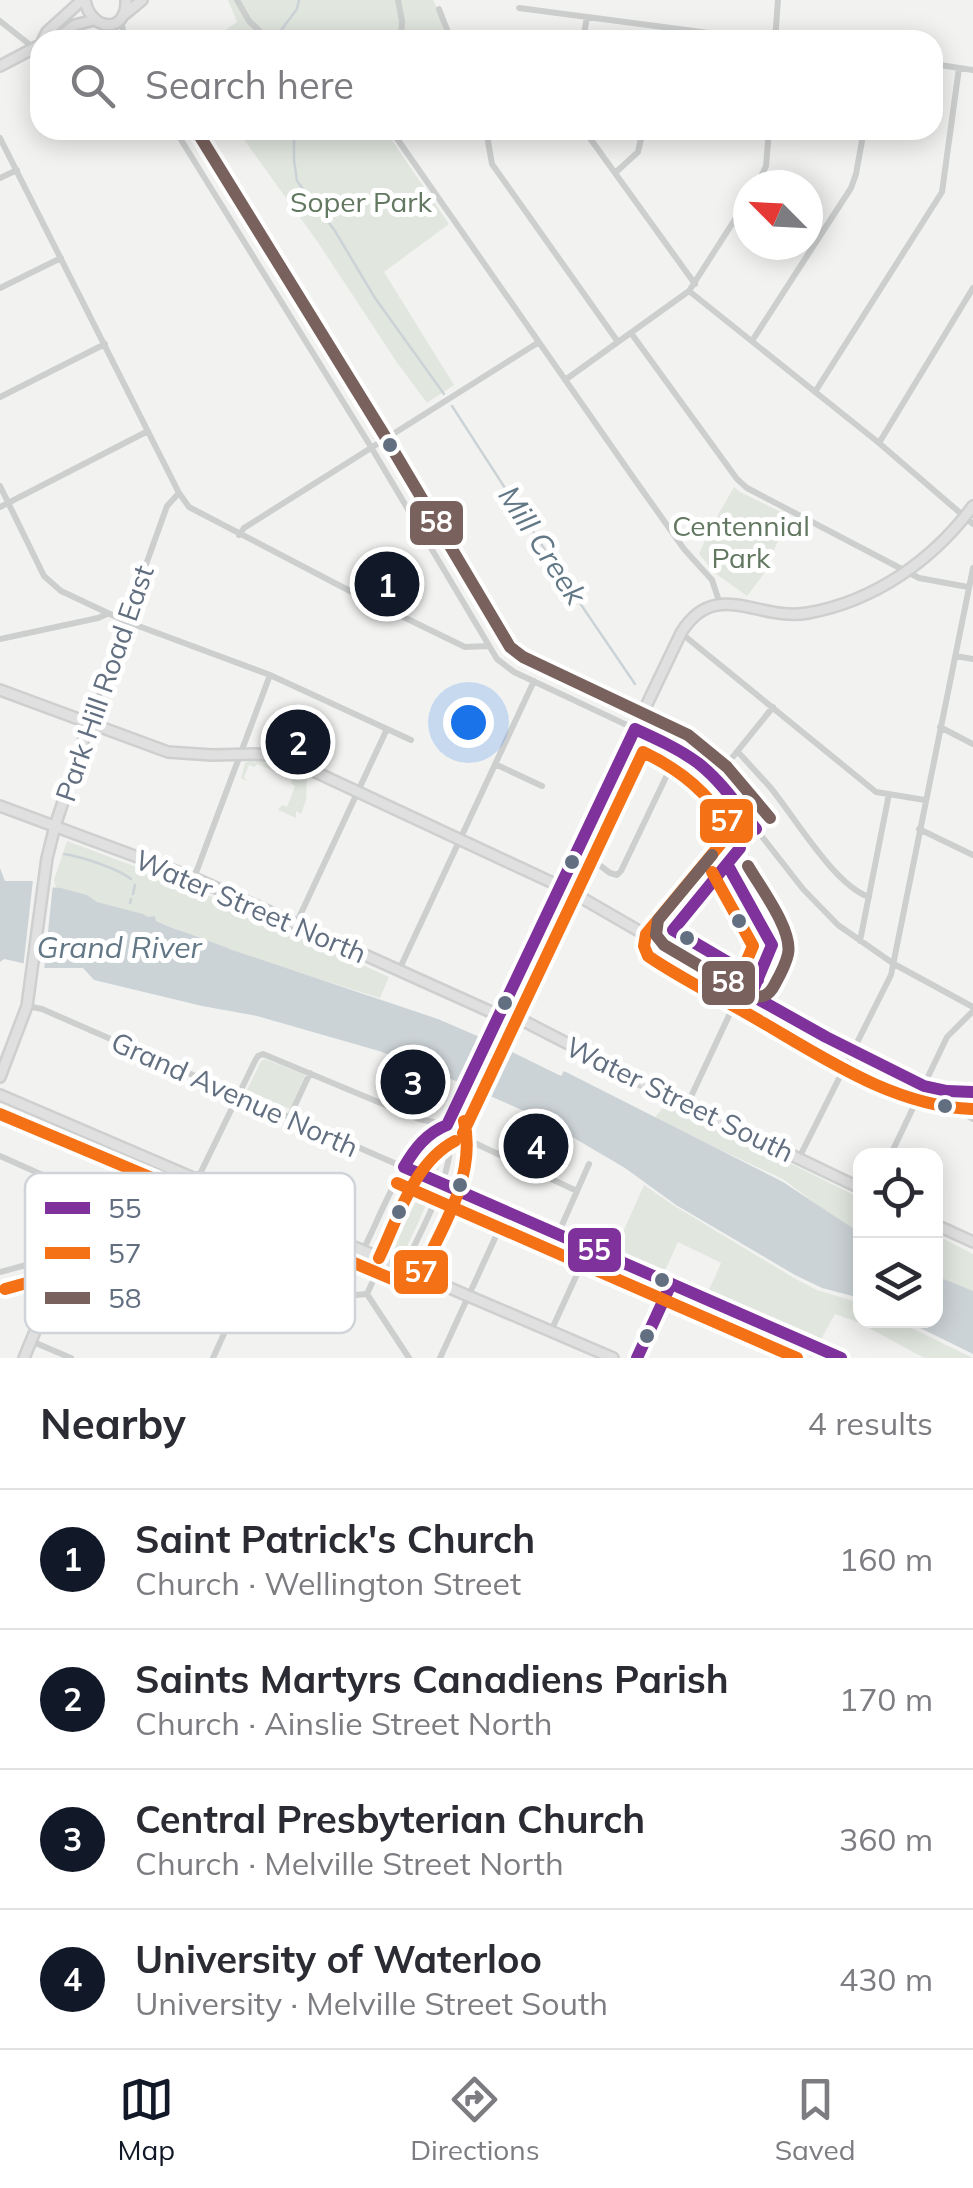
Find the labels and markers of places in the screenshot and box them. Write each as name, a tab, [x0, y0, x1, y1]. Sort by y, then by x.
unlabelled marker	[380, 435, 400, 455]
pin: 1	[354, 546, 420, 622]
pin: 2	[266, 704, 330, 780]
unlabelled marker	[562, 852, 582, 872]
unlabelled marker	[729, 911, 749, 931]
unlabelled marker	[677, 928, 697, 948]
unlabelled marker	[495, 993, 515, 1013]
pin: 3	[380, 1044, 446, 1120]
unlabelled marker	[935, 1096, 955, 1116]
pin: 4	[504, 1108, 568, 1184]
unlabelled marker	[450, 1175, 470, 1195]
unlabelled marker	[389, 1202, 409, 1222]
unlabelled marker	[652, 1270, 672, 1290]
unlabelled marker	[637, 1326, 657, 1346]

